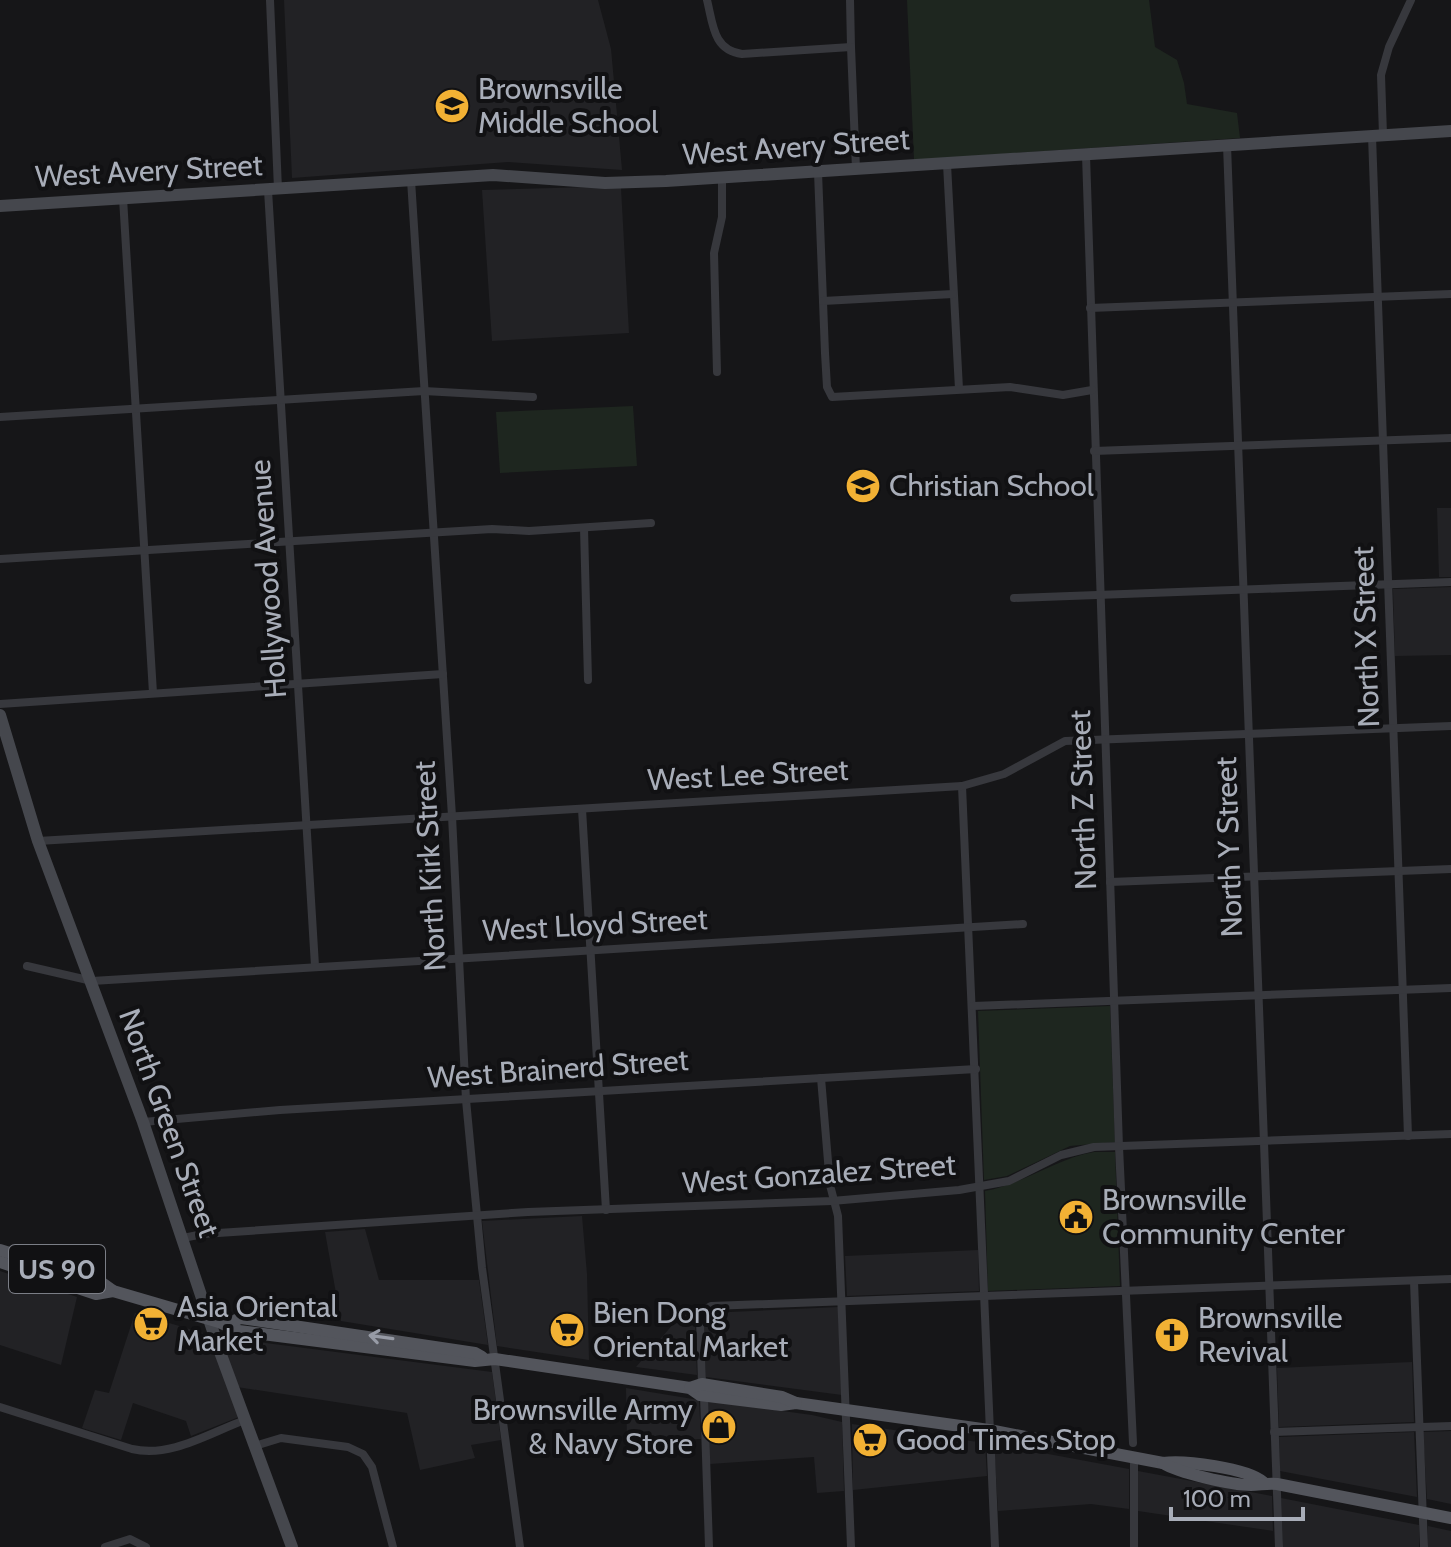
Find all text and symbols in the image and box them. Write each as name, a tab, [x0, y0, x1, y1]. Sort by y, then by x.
place label: Brownsville Middle School	[478, 70, 658, 141]
school or university icon: Brownsville Middle School	[433, 87, 471, 125]
street label: West Avery Street	[681, 120, 911, 173]
street label: West Avery Street	[34, 146, 264, 195]
street label: Hollywood Avenue	[241, 458, 294, 700]
school or university icon: Christian School	[844, 467, 882, 505]
place label: Christian School	[889, 467, 1094, 504]
street label: North X Street	[1344, 546, 1387, 728]
street label: North Z Street	[1061, 709, 1104, 891]
street label: West Lee Street	[647, 751, 849, 798]
street label: North Y Street	[1207, 756, 1250, 938]
street label: North Kirk Street	[406, 760, 453, 972]
street label: West Lloyd Street	[481, 900, 708, 949]
street label: North Green Street	[111, 1004, 228, 1242]
street label: West Brainerd Street	[426, 1041, 690, 1096]
street label: West Gonzalez Street	[681, 1145, 957, 1202]
place label: Brownsville Community Center	[1102, 1181, 1345, 1252]
public building icon: Brownsville Community Center	[1057, 1198, 1095, 1236]
road number: US 90	[9, 1245, 105, 1293]
place label: Asia Oriental Market	[177, 1288, 338, 1359]
place label: Bien Dong Oriental Market	[593, 1294, 788, 1365]
place label: Brownsville Revival	[1198, 1299, 1343, 1370]
supermarket icon: Asia Oriental Market	[132, 1305, 170, 1343]
supermarket icon: Bien Dong Oriental Market	[548, 1311, 586, 1349]
church icon: Brownsville Revival	[1153, 1316, 1191, 1354]
one-way arrow	[369, 1329, 394, 1344]
place label: Brownsville Army & Navy Store	[473, 1391, 693, 1462]
shop icon: Brownsville Army & Navy Store	[700, 1408, 738, 1446]
supermarket icon: Good Times Stop	[851, 1421, 889, 1459]
place label: Good Times Stop	[896, 1421, 1116, 1458]
scale bar	[1171, 1471, 1303, 1521]
text: 100 m	[1183, 1484, 1251, 1513]

